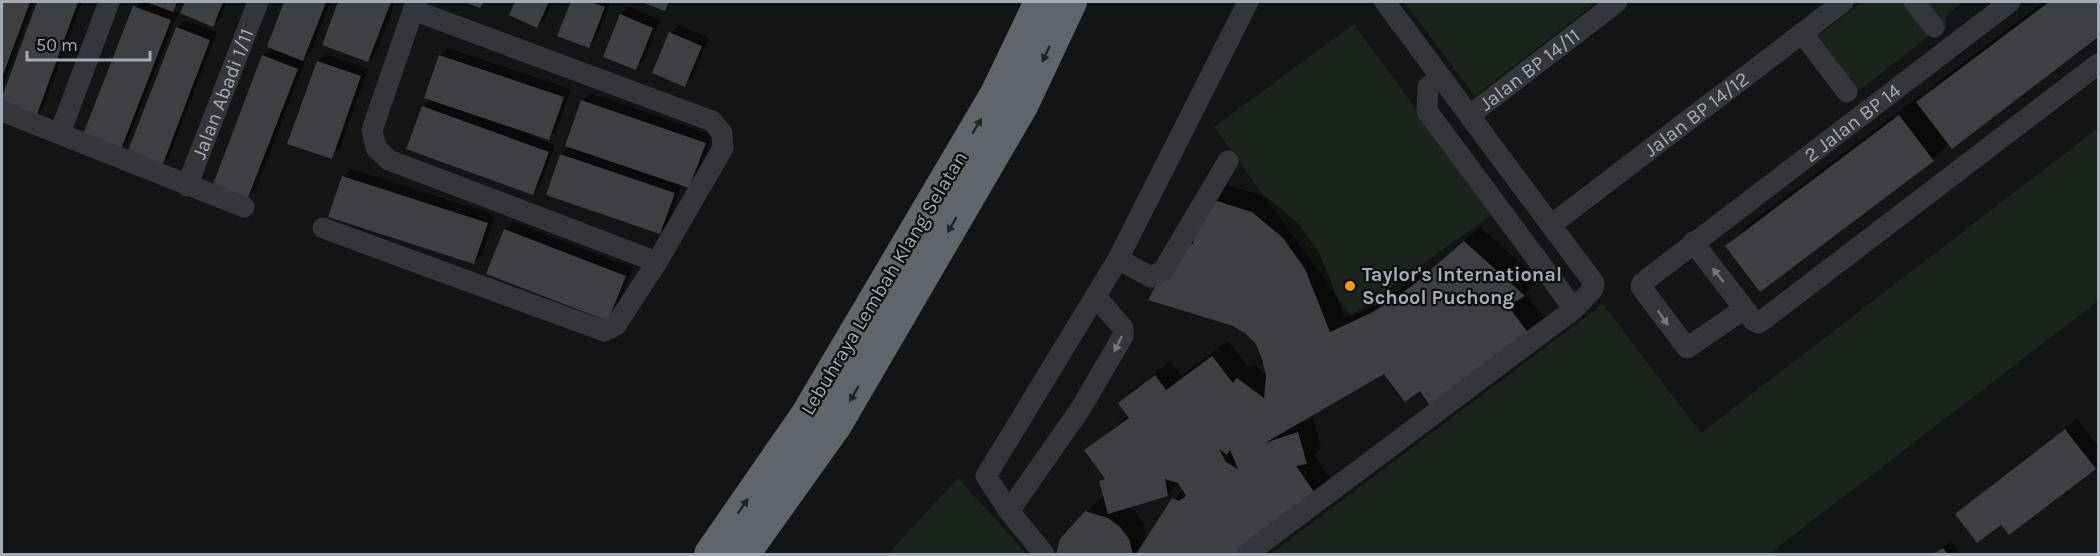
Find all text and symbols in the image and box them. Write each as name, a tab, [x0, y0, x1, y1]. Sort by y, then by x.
street label: Jalan BP 14/11	[1475, 23, 1584, 115]
scale bar	[27, 24, 150, 62]
street label: Jalan Abadi 1/11	[187, 25, 258, 162]
text: 50 m	[36, 34, 78, 56]
one-way arrow	[1041, 46, 1050, 63]
street label: Jalan BP 14/12	[1640, 67, 1753, 161]
street label: 2 Jalan BP 14	[1799, 79, 1905, 167]
one-way arrow	[972, 118, 983, 134]
street label: Lebuhraya Lembah Klang Selatan	[796, 147, 972, 419]
one-way arrow	[947, 217, 957, 234]
place label: Taylor's International School Puchong	[1362, 263, 1562, 309]
one-way arrow	[1713, 268, 1725, 283]
marker: Taylor's International School Puchong	[1343, 279, 1357, 293]
one-way arrow	[1657, 310, 1668, 326]
one-way arrow	[1113, 335, 1123, 352]
one-way arrow	[849, 386, 859, 403]
one-way arrow	[737, 499, 749, 515]

